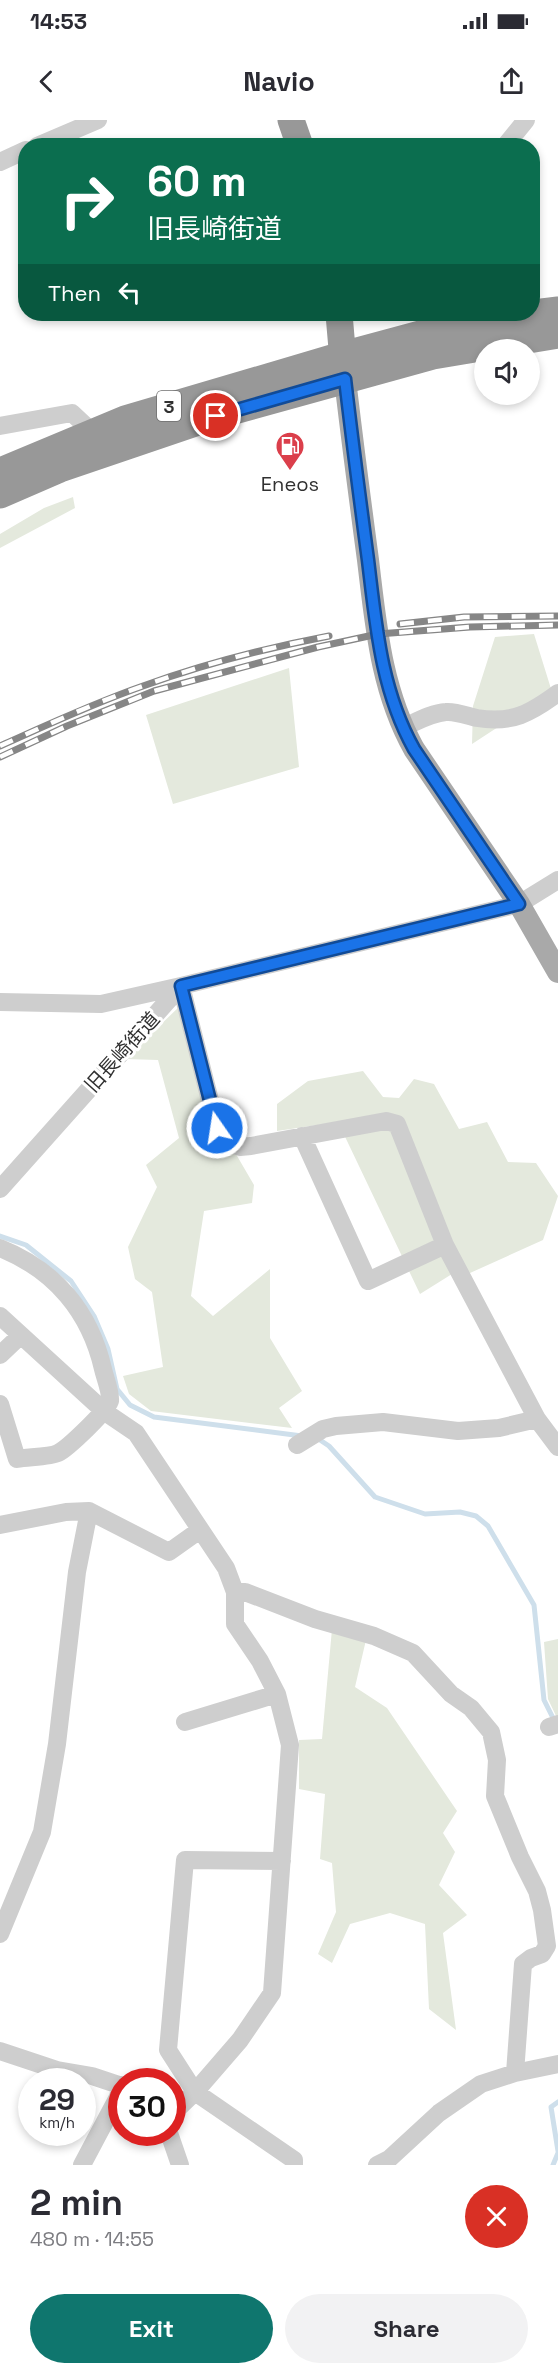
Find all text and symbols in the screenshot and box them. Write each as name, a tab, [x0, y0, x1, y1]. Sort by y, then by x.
text: 14:53	[30, 7, 87, 35]
text: Navio	[243, 64, 315, 99]
icon: back	[30, 65, 63, 98]
icon: share	[495, 65, 528, 98]
text: 60 m	[147, 155, 247, 208]
icon: right	[48, 162, 126, 240]
text: 旧長崎街道	[147, 211, 282, 246]
icon: left	[113, 276, 146, 309]
text: Then	[48, 279, 101, 307]
map controls	[474, 339, 540, 405]
button: sound	[474, 339, 540, 405]
pin	[190, 390, 241, 441]
road number: 3	[157, 391, 181, 421]
icon: arrive	[199, 399, 232, 432]
fuel station icon: Eneos	[274, 430, 306, 472]
place label: Eneos	[261, 471, 319, 497]
street label: 旧長崎街道	[79, 1006, 165, 1098]
position arrow	[185, 1096, 249, 1160]
speed limit sign: 30	[108, 2068, 186, 2146]
text: 29	[39, 2080, 75, 2119]
text: km/h	[39, 2113, 75, 2132]
text: 2 min	[30, 2180, 123, 2226]
button: close	[465, 2185, 528, 2248]
text: 480 m · 14:55	[30, 2226, 154, 2252]
button: Exit	[30, 2294, 273, 2363]
button: Share	[285, 2294, 528, 2363]

